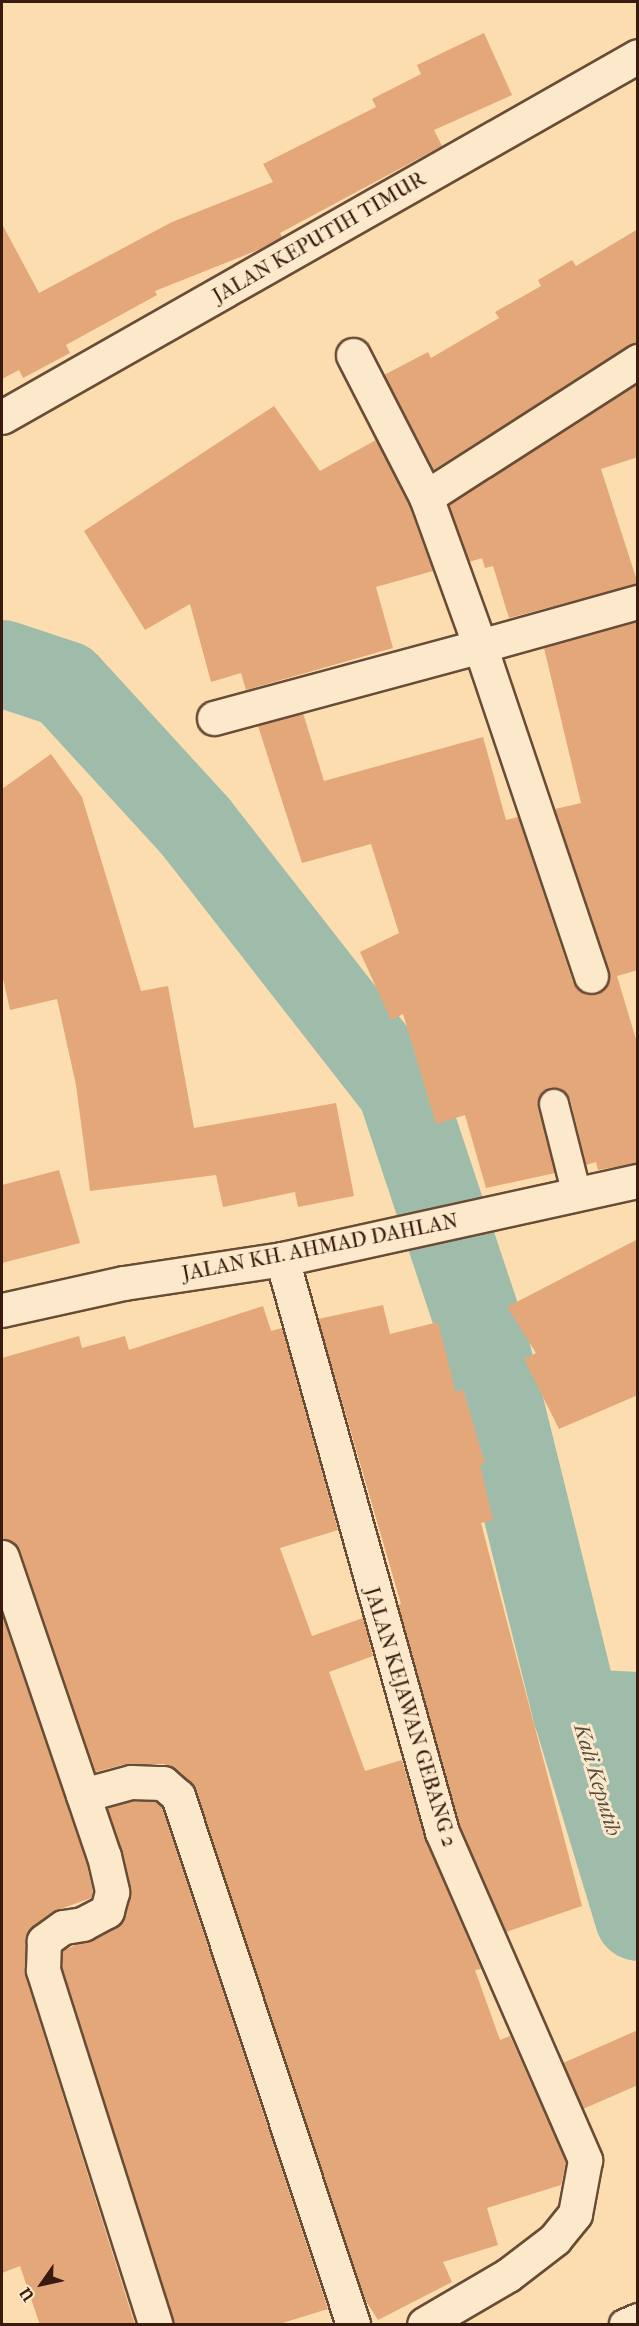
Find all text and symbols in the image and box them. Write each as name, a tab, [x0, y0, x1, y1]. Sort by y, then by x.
street label: JALAN KEPUTIH TIMUR	[208, 166, 430, 308]
street label: JALAN KH. AHMAD DAHLAN	[180, 1208, 460, 1286]
street label: JALAN KEJAWAN GEBANG 2	[359, 1584, 463, 1850]
water label: Kali Keputih	[567, 1721, 627, 1839]
north arrow	[12, 2254, 72, 2314]
text: U	[15, 2284, 38, 2305]

